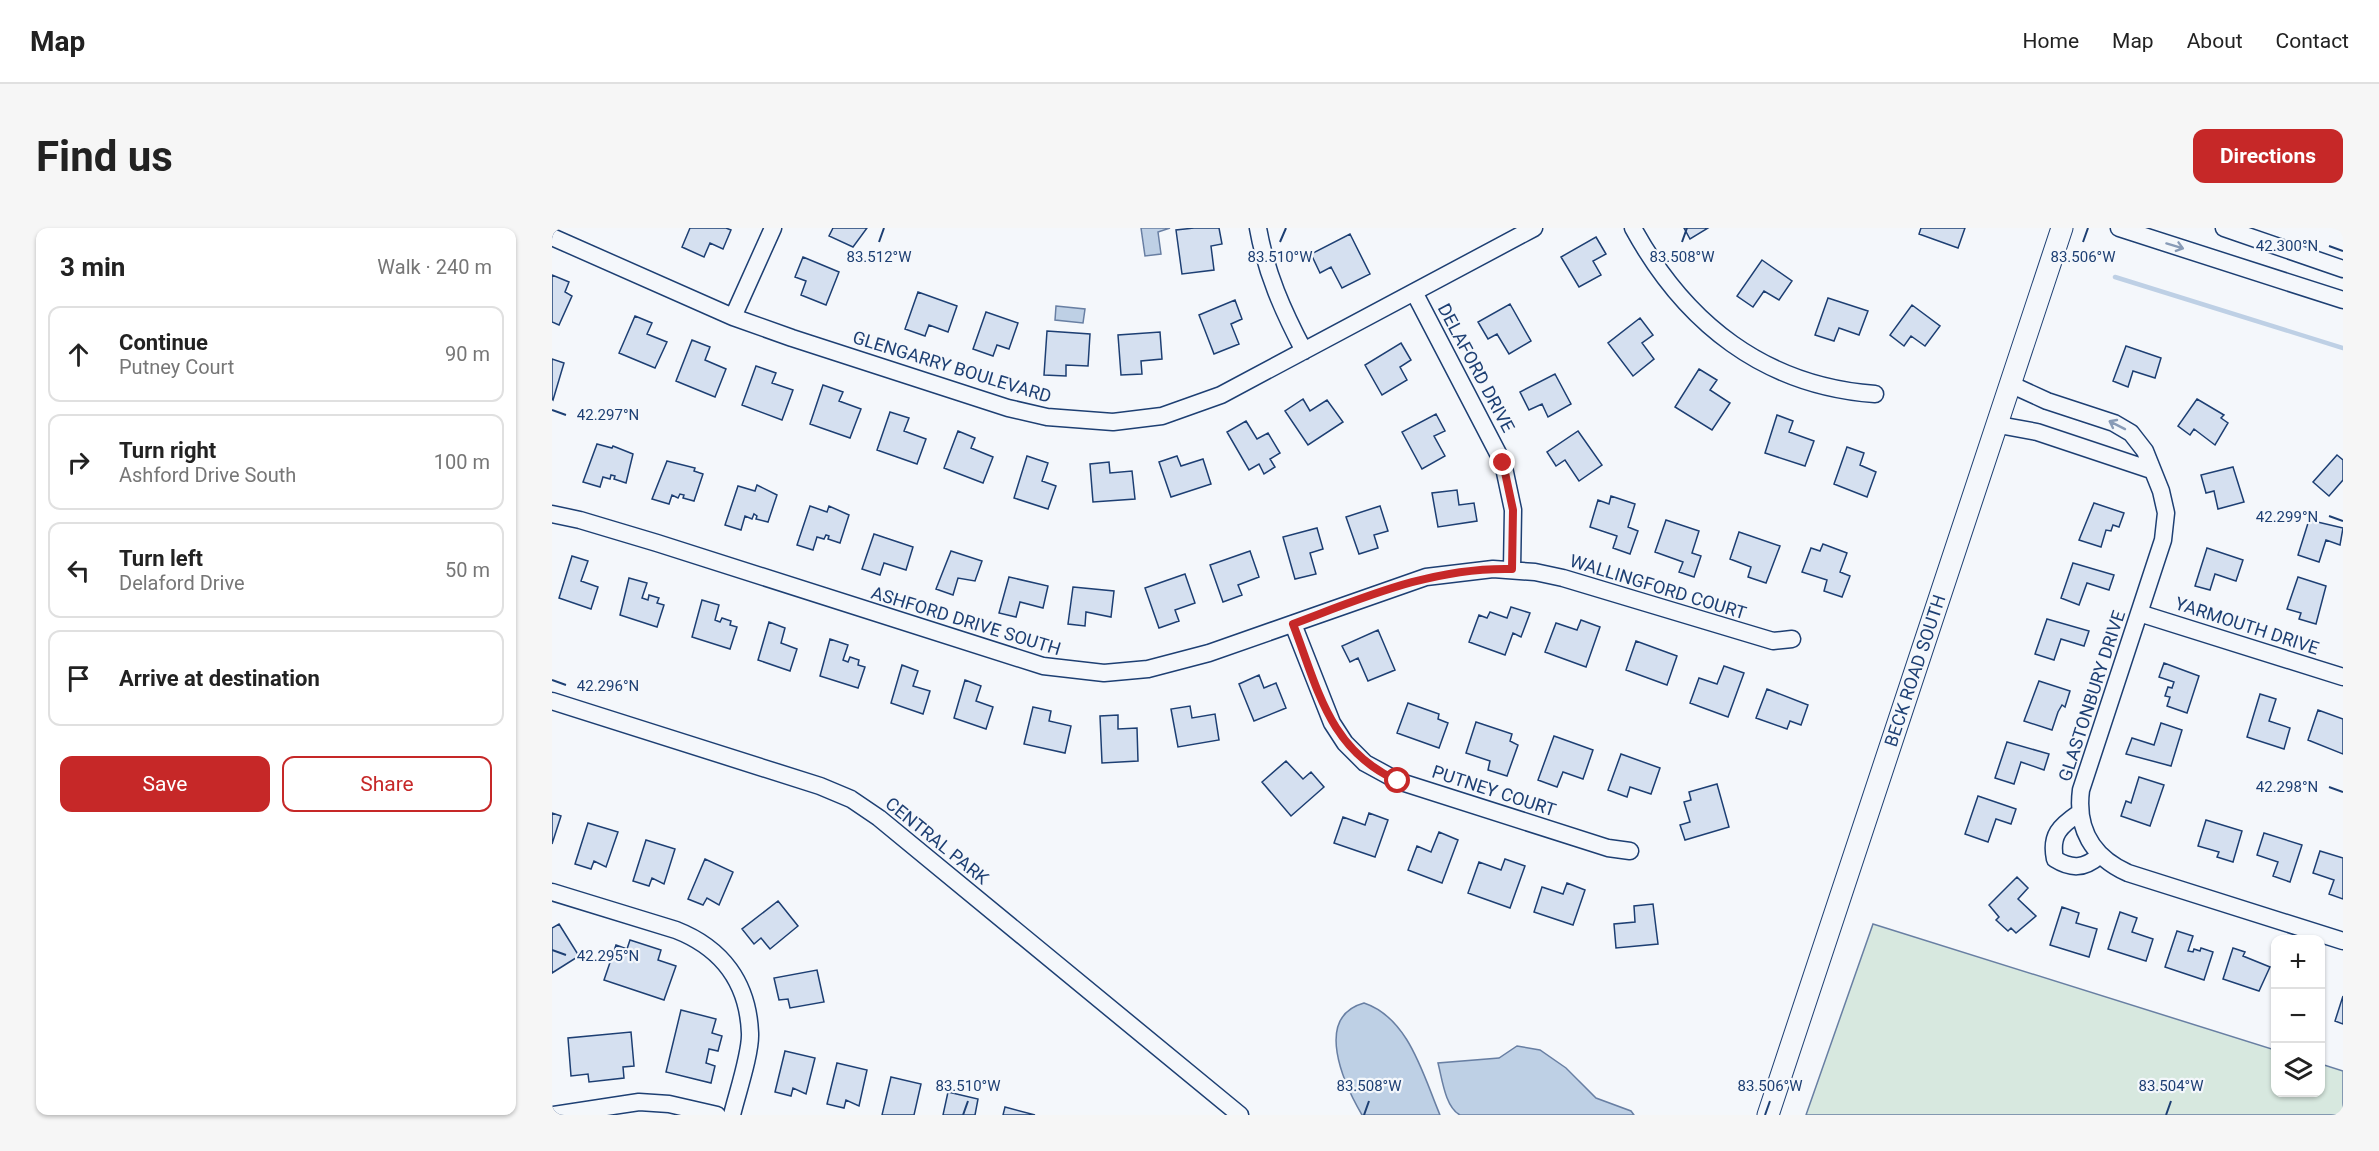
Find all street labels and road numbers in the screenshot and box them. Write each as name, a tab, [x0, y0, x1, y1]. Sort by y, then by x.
street label: DELAFORD DRIVE	[1434, 300, 1519, 436]
street label: GLENGARRY BOULEVARD	[850, 326, 1054, 407]
street label: WALLINGFORD COURT	[1567, 550, 1749, 623]
street label: ASHFORD DRIVE SOUTH	[869, 582, 1064, 659]
street label: BECK ROAD SOUTH	[1880, 592, 1950, 749]
street label: YARMOUTH DRIVE	[2173, 592, 2322, 659]
street label: GLASTONBURY DRIVE	[2054, 608, 2129, 784]
street label: PUTNEY COURT	[1430, 761, 1559, 821]
street label: CENTRAL PARK	[882, 793, 994, 889]

